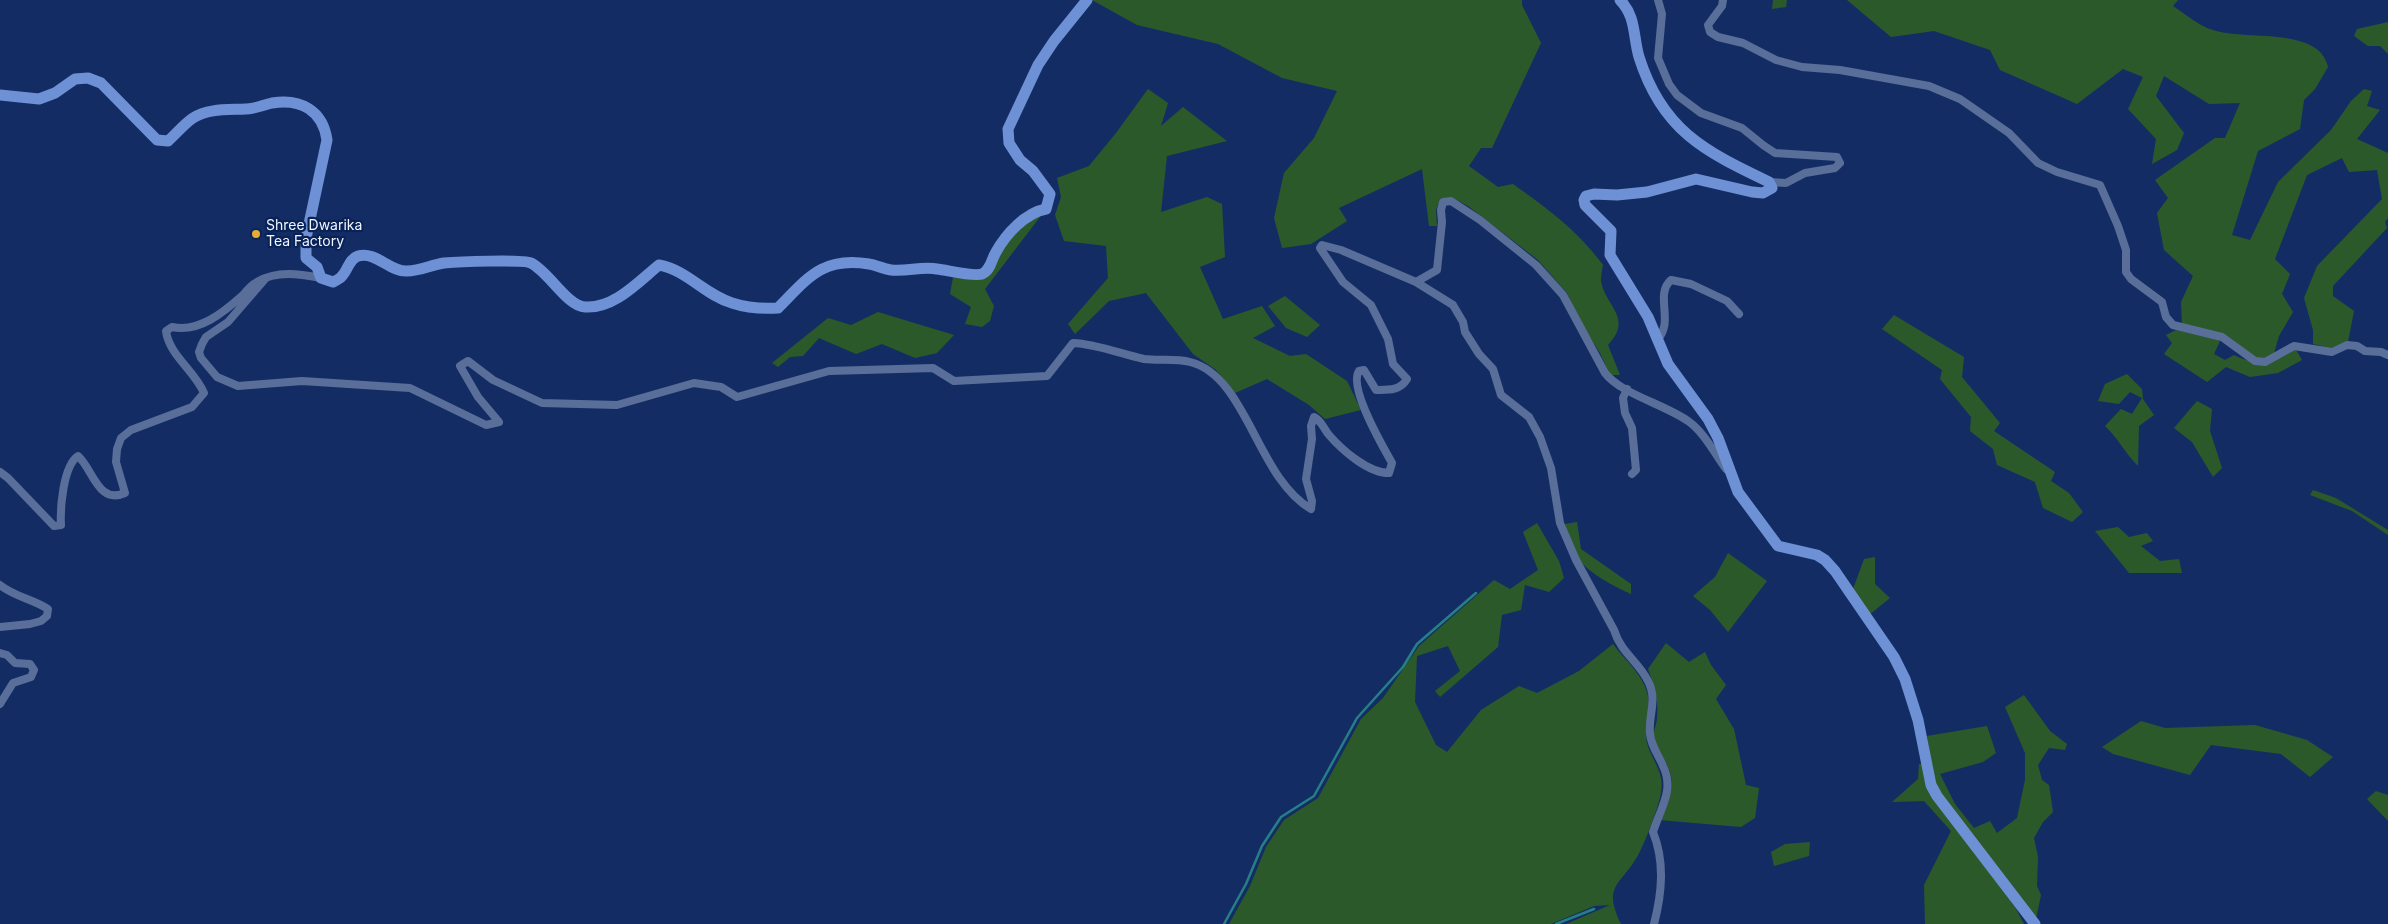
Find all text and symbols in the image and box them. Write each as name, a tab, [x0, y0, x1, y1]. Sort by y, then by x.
place label: Shree Dwarika Tea Factory	[266, 218, 362, 250]
marker: Shree Dwarika Tea Factory	[250, 228, 262, 240]

